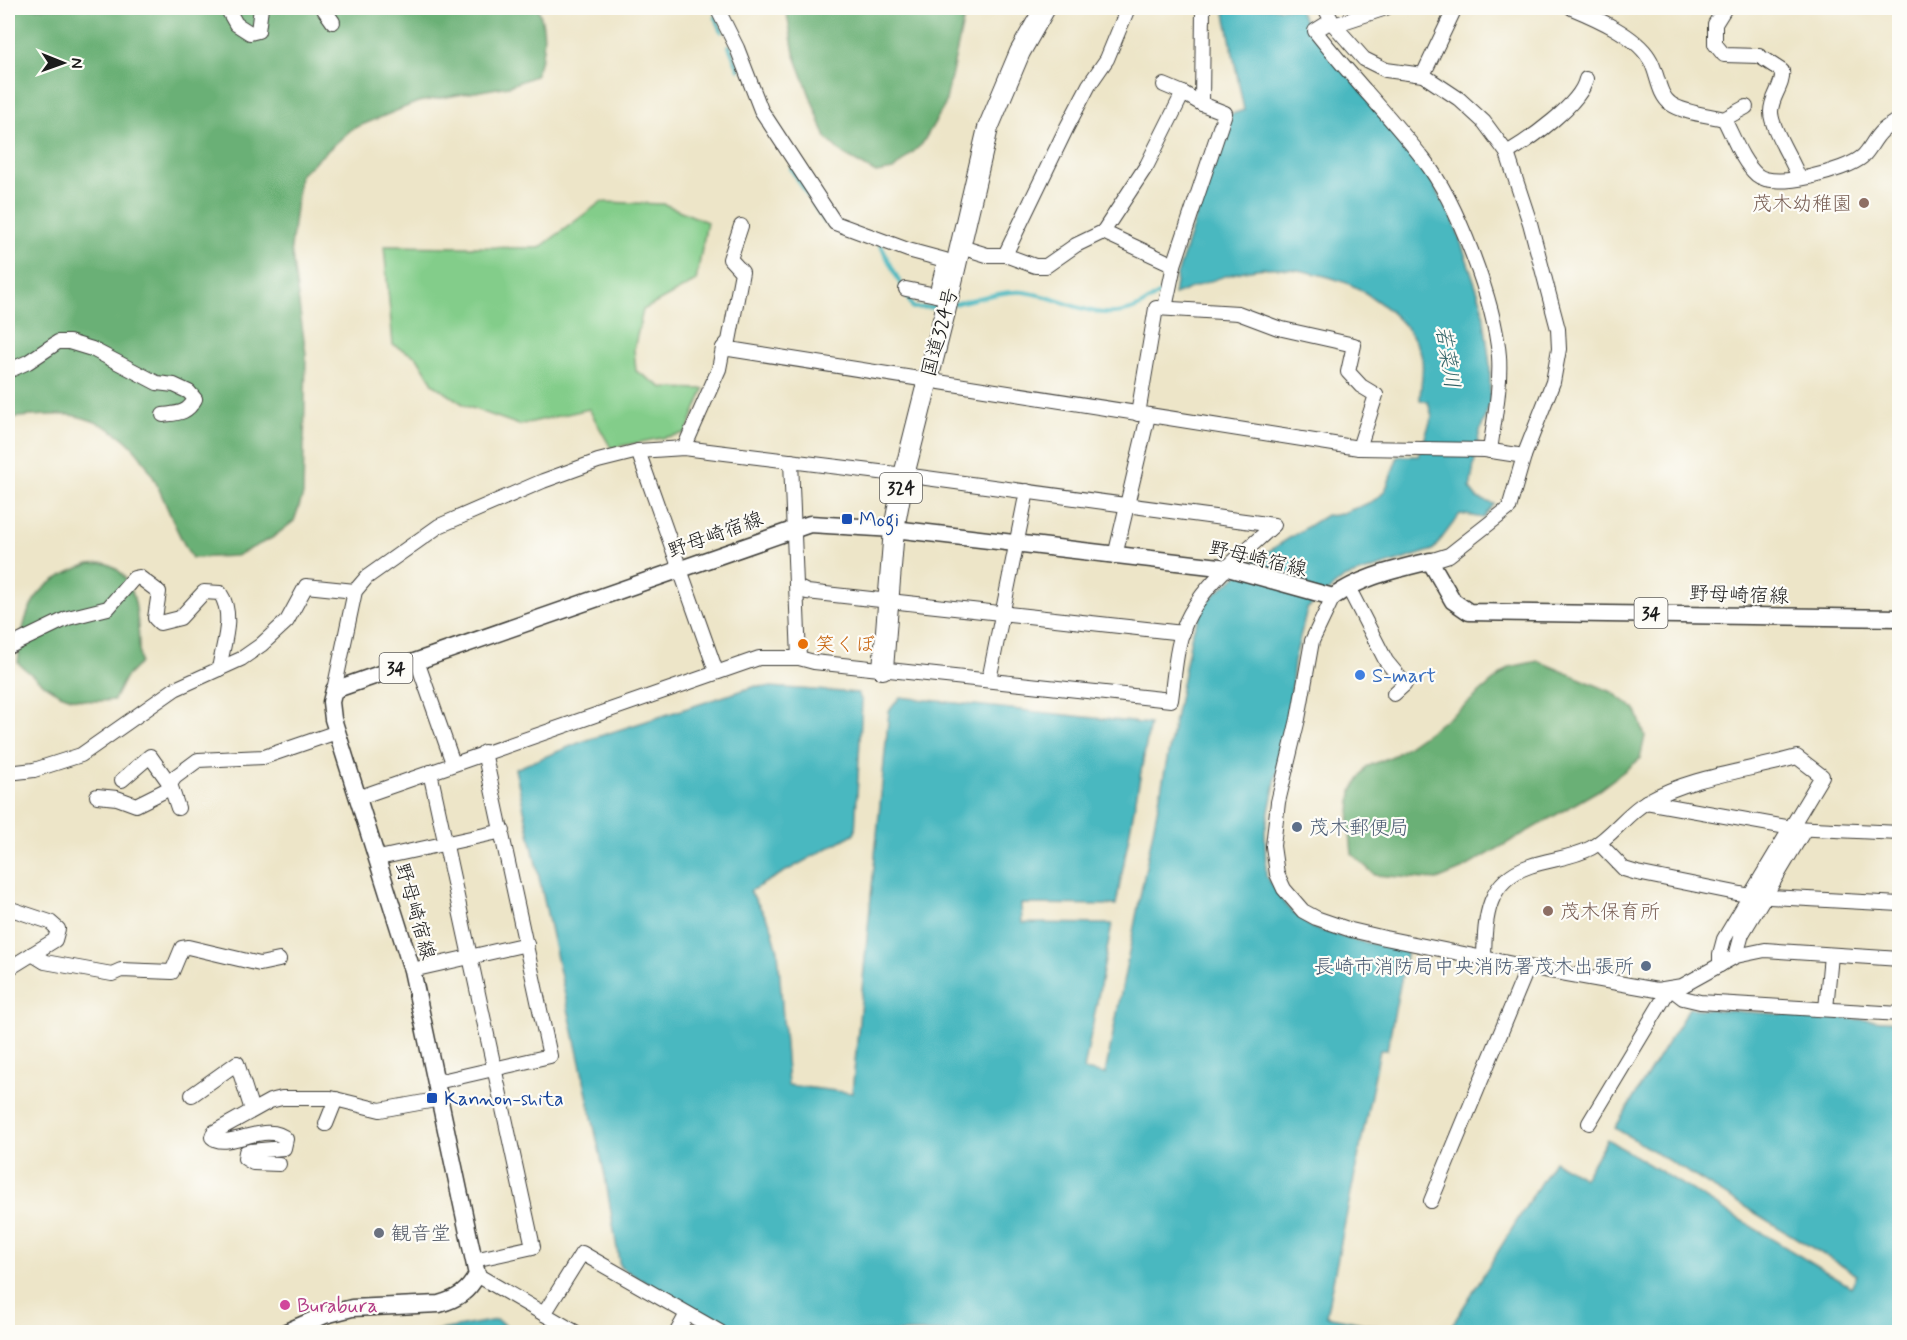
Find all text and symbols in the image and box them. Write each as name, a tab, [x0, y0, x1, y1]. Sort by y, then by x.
north arrow	[33, 33, 93, 93]
text: N	[66, 58, 87, 69]
place label: 茂木幼稚園	[1752, 191, 1852, 218]
marker: 茂木幼稚園	[1857, 196, 1871, 210]
street label: 国道324号	[916, 285, 965, 380]
water label: 若菜川	[1428, 324, 1466, 390]
road number: 324	[880, 473, 922, 503]
street label: 野母崎宿線	[664, 506, 767, 565]
place label: Mogi	[859, 507, 899, 536]
marker: Mogi	[840, 512, 854, 526]
street label: 野母崎宿線	[1206, 535, 1309, 584]
street label: 野母崎宿線	[1689, 580, 1789, 611]
road number: 34	[1634, 598, 1668, 628]
place label: 笑くぼ	[815, 632, 875, 659]
marker: 笑くぼ	[796, 637, 810, 651]
road number: 34	[380, 653, 412, 683]
place label: S-mart	[1372, 663, 1436, 690]
marker: S-mart	[1353, 668, 1367, 682]
place label: 茂木郵便局	[1309, 815, 1409, 842]
marker: 茂木郵便局	[1290, 820, 1304, 834]
street label: 野母崎宿線	[388, 860, 441, 963]
place label: 茂木保育所	[1560, 899, 1660, 926]
marker: 茂木保育所	[1541, 904, 1555, 918]
place label: 長崎市消防局中央消防署茂木出張所	[1314, 954, 1634, 981]
marker: 長崎市消防局中央消防署茂木出張所	[1639, 959, 1653, 973]
place label: Kannon-shita	[444, 1086, 564, 1113]
marker: Kannon-shita	[425, 1091, 439, 1105]
place label: 観音堂	[391, 1221, 451, 1248]
marker: 観音堂	[372, 1226, 386, 1240]
place label: Burabura	[297, 1293, 378, 1320]
marker: Burabura	[278, 1298, 292, 1312]

